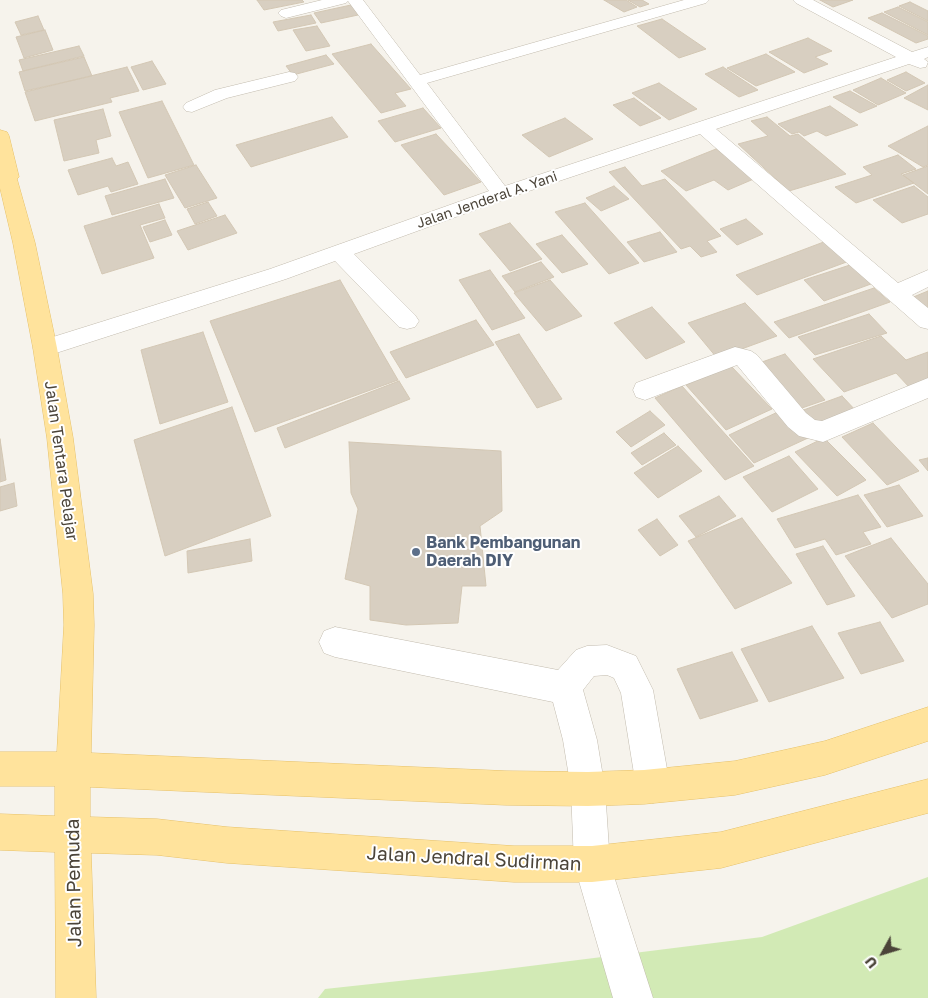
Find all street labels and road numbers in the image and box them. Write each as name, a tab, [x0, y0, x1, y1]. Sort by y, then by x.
street label: Jalan Jenderal A. Yani	[414, 168, 560, 232]
street label: Jalan Tentara Pelajar	[40, 380, 82, 542]
street label: Jalan Pemuda	[61, 819, 87, 947]
street label: Jalan Jendral Sudirman	[366, 842, 582, 876]

